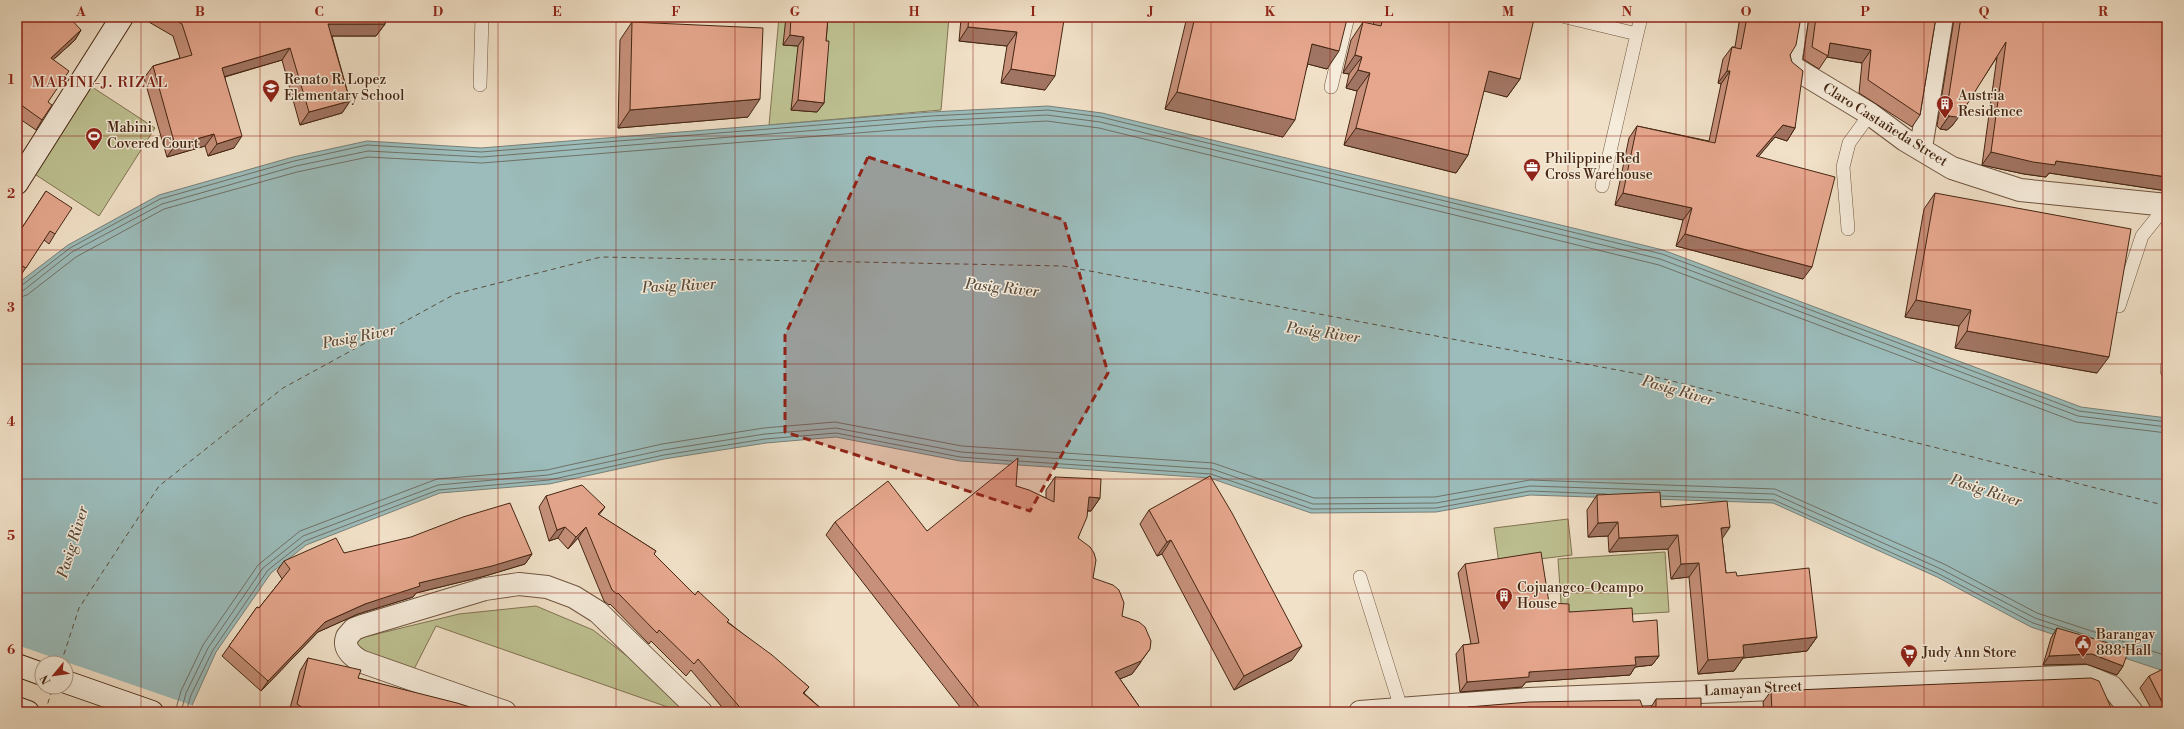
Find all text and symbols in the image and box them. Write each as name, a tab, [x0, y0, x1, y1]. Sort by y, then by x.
text: A	[75, 4, 86, 20]
text: B	[195, 4, 205, 20]
text: C	[314, 4, 324, 20]
text: D	[433, 4, 443, 20]
text: E	[552, 4, 562, 20]
text: F	[671, 4, 681, 20]
text: G	[790, 4, 801, 20]
text: H	[909, 4, 920, 20]
text: I	[1030, 4, 1036, 20]
text: J	[1146, 4, 1154, 20]
text: K	[1265, 4, 1276, 20]
text: L	[1385, 4, 1394, 20]
text: M	[1502, 4, 1514, 20]
text: N	[1622, 4, 1633, 20]
text: O	[1741, 4, 1752, 20]
text: P	[1860, 4, 1870, 20]
text: Q	[1979, 4, 1990, 20]
text: R	[2098, 4, 2108, 20]
place label: Renato R. Lopez Elementary School	[284, 71, 404, 105]
text: 1	[8, 72, 15, 88]
district label: MABINI-J. RIZAL	[32, 73, 168, 92]
school or university icon: Renato R. Lopez Elementary School	[261, 78, 281, 103]
street label: Claro Castañeda Street	[1819, 79, 1951, 171]
place label: Austria Residence	[1957, 87, 2023, 121]
building icon: Austria Residence	[1935, 94, 1955, 119]
place label: Mabini Covered Court	[107, 119, 199, 153]
sports icon: Mabini Covered Court	[84, 126, 104, 151]
place label: Philippine Red Cross Warehouse	[1545, 150, 1653, 184]
office icon: Philippine Red Cross Warehouse	[1522, 157, 1542, 182]
text: 2	[7, 186, 15, 202]
water label: Pasig River	[641, 275, 717, 297]
water label: Pasig River	[963, 275, 1040, 301]
text: 3	[7, 300, 15, 316]
water label: Pasig River	[1284, 318, 1362, 348]
water label: Pasig River	[320, 320, 398, 354]
water label: Pasig River	[1639, 371, 1717, 411]
text: 4	[7, 414, 16, 430]
water label: Pasig River	[1947, 470, 2025, 512]
water label: Pasig River	[53, 503, 93, 581]
text: 5	[7, 528, 15, 544]
place label: Cojuangco-Ocampo House	[1517, 579, 1644, 613]
building icon: Cojuangco-Ocampo House	[1494, 586, 1514, 611]
place label: Barangay 888 Hall	[2095, 626, 2156, 660]
public building icon: Barangay 888 Hall	[2073, 633, 2093, 658]
text: 6	[7, 642, 15, 658]
supermarket icon: Judy Ann Store	[1899, 643, 1919, 668]
place label: Judy Ann Store	[1921, 644, 2017, 662]
north arrow	[34, 655, 74, 695]
text: N	[38, 672, 54, 687]
street label: Lamayan Street	[1703, 677, 1803, 701]

